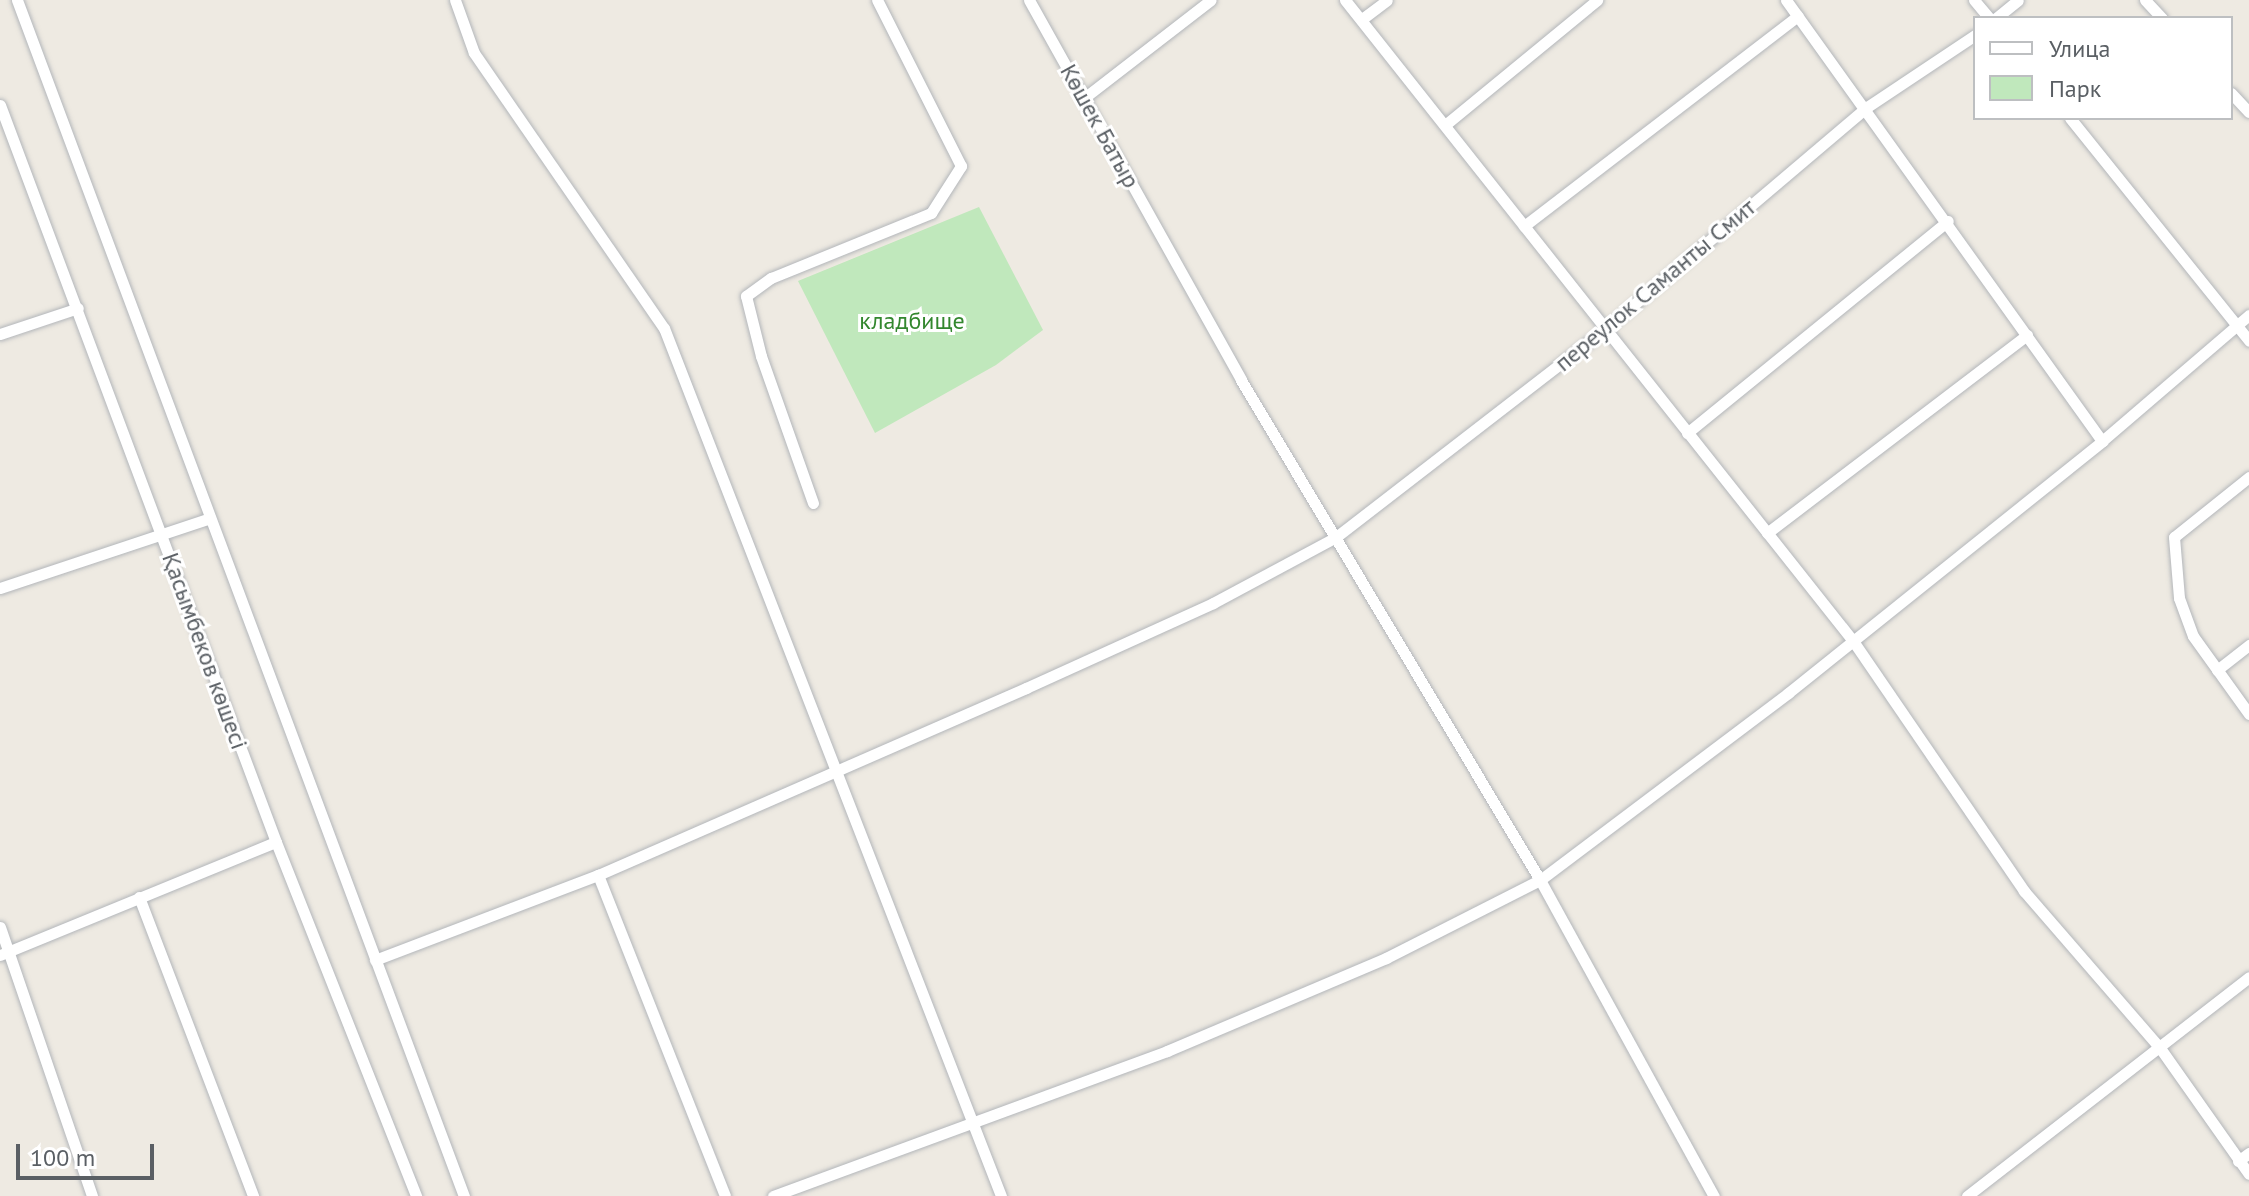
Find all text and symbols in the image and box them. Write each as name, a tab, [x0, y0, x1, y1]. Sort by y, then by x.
legend	[1973, 16, 2233, 120]
text: Улица	[2049, 33, 2110, 64]
street label: Көшек Батыр	[1054, 59, 1146, 193]
text: Парк	[2049, 73, 2101, 104]
street label: переулок Саманты Смит	[1549, 193, 1761, 377]
park label: кладбище	[859, 307, 965, 335]
street label: Қасымбеков көшесі	[156, 549, 254, 753]
scale bar	[20, 1128, 158, 1178]
text: 100 m	[30, 1142, 95, 1173]

